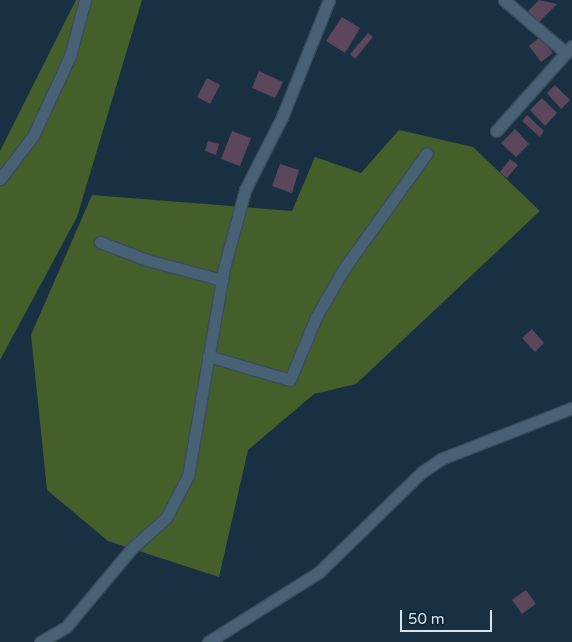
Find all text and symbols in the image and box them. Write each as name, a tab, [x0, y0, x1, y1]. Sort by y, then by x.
scale bar	[402, 600, 494, 632]
text: 50 m	[408, 610, 445, 628]

